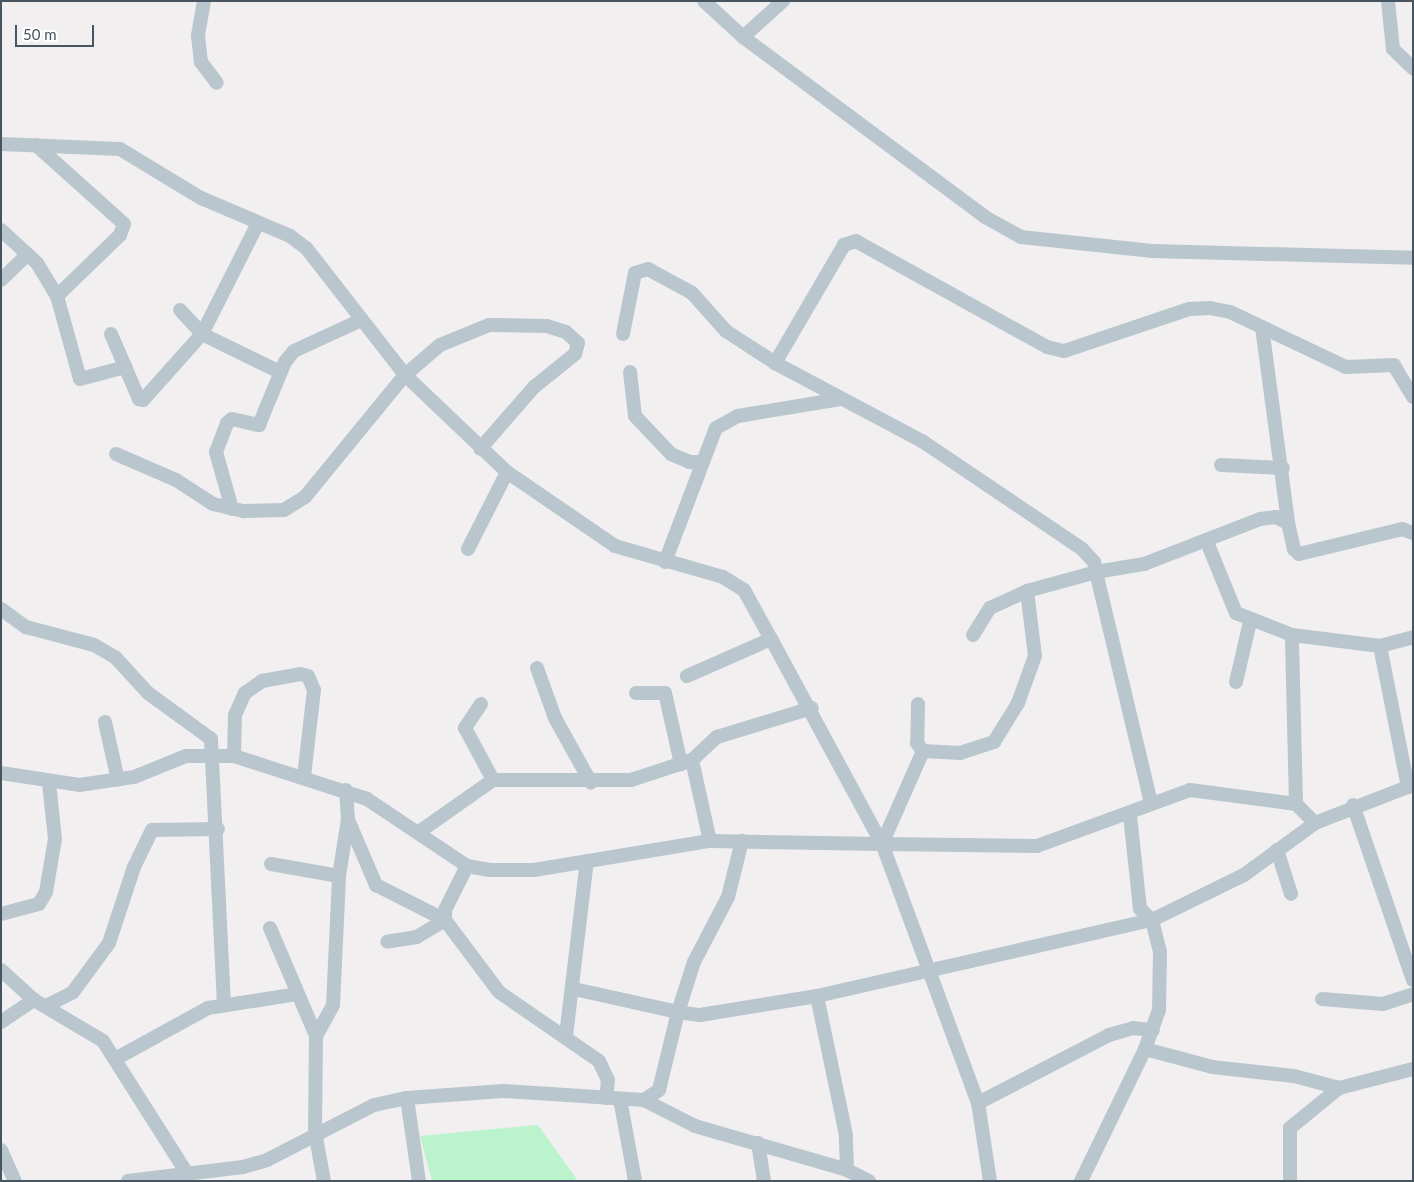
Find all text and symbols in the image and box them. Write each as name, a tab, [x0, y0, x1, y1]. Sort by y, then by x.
scale bar	[18, 15, 96, 47]
text: 50 m	[23, 25, 57, 43]

